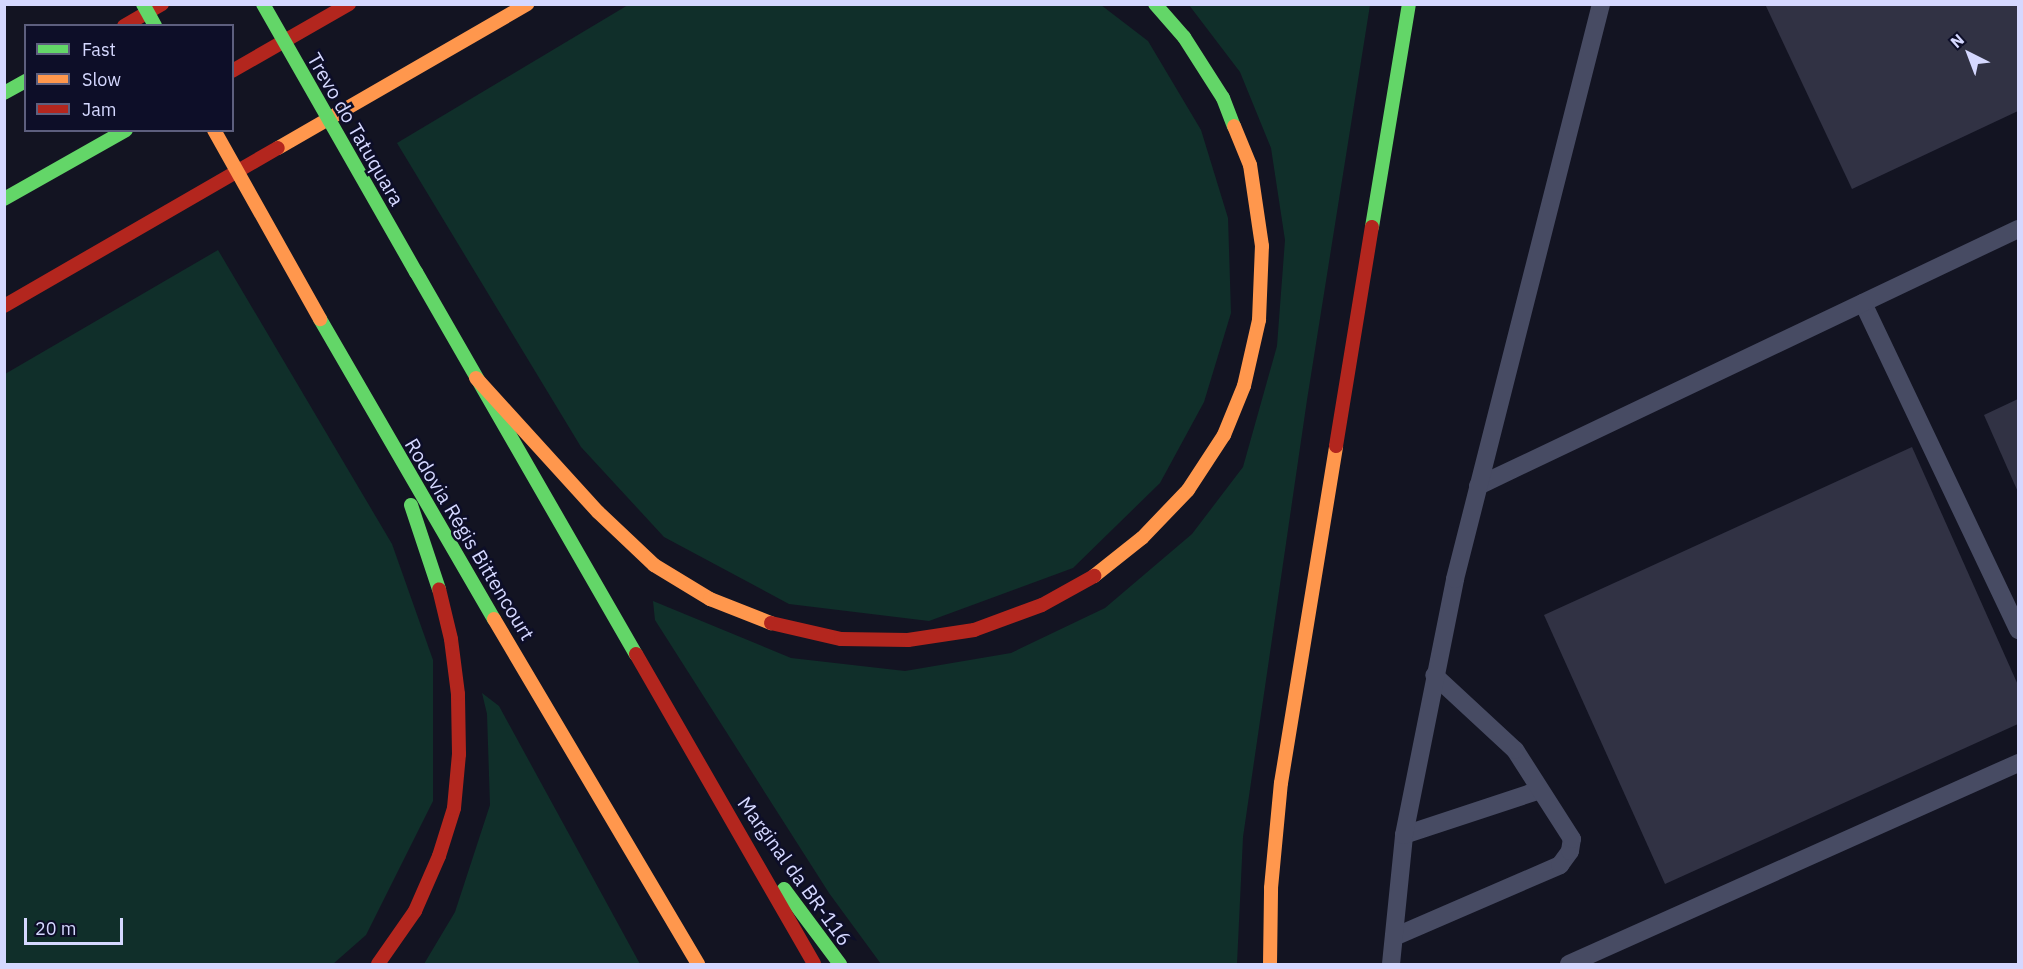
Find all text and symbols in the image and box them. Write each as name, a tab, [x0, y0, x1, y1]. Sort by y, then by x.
legend	[24, 24, 234, 132]
north arrow	[1939, 24, 1999, 84]
text: N	[1946, 29, 1968, 52]
text: Fast	[82, 38, 116, 61]
street label: Trevo do Tatuquara	[303, 48, 409, 210]
text: Slow	[82, 68, 121, 91]
text: Jam	[82, 98, 117, 121]
street label: Rodovia Régis Bittencourt	[400, 434, 540, 644]
street label: Marginal da BR-116	[733, 792, 857, 950]
scale bar	[27, 906, 126, 944]
text: 20 m	[35, 917, 77, 940]

